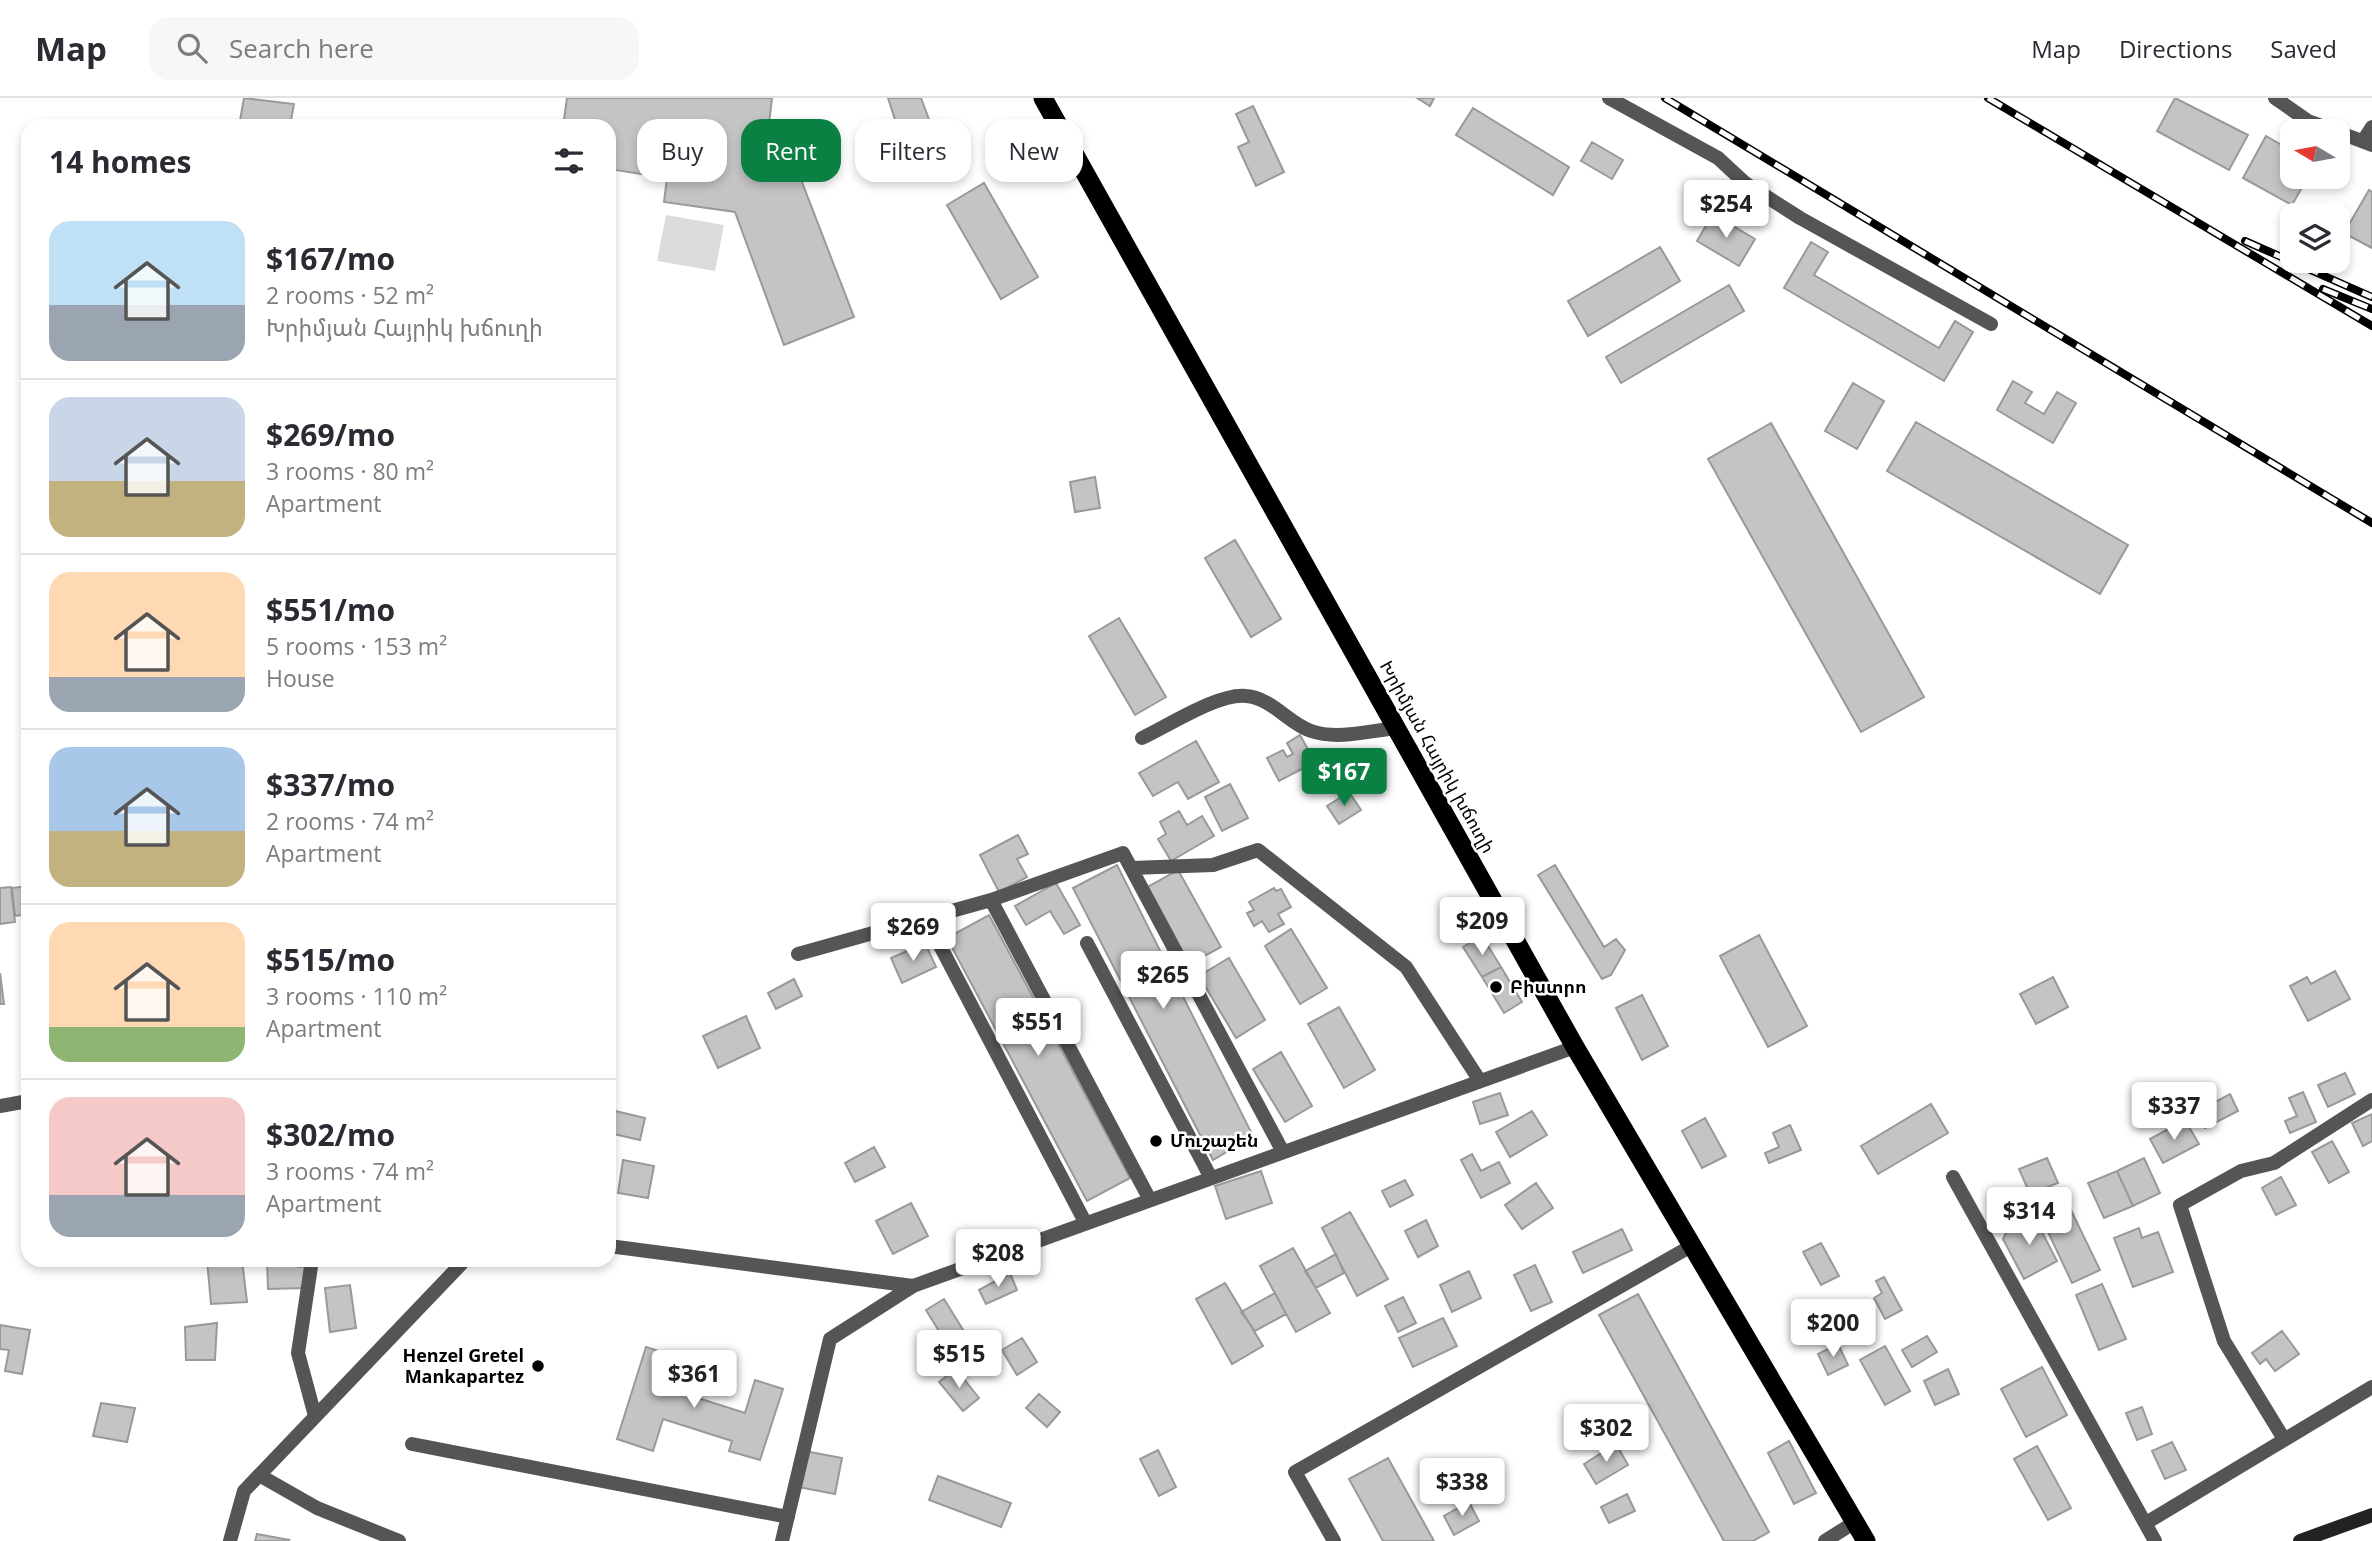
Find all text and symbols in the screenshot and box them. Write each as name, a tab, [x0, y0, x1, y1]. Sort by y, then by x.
search box	[149, 17, 639, 80]
text: Map	[35, 26, 107, 71]
icon: search	[173, 29, 211, 67]
text: Search here	[229, 30, 374, 66]
text: Map	[2031, 32, 2081, 65]
text: Directions	[2119, 32, 2232, 65]
text: Saved	[2270, 32, 2337, 65]
chip: Buy	[637, 119, 727, 182]
chip: Rent	[741, 119, 841, 182]
chip: Filters	[855, 119, 971, 182]
chip: New	[985, 119, 1083, 182]
north arrow	[2280, 119, 2350, 189]
map controls	[2280, 119, 2350, 273]
text: 14 homes	[49, 141, 192, 182]
icon: filters	[550, 142, 588, 180]
pin: $254	[1685, 180, 1767, 240]
text: $254	[1700, 187, 1752, 219]
button: layers	[2280, 203, 2350, 273]
text: $167/mo	[266, 238, 395, 279]
icon: home	[105, 249, 189, 333]
text: 2 rooms · 52 m²	[266, 279, 434, 311]
text: Խրիմյան Հայրիկ խճուղի	[266, 311, 543, 343]
text: $269/mo	[266, 414, 395, 455]
icon: home	[105, 425, 189, 509]
text: 3 rooms · 80 m²	[266, 455, 434, 487]
text: Apartment	[266, 487, 382, 519]
text: $551/mo	[266, 589, 395, 630]
icon: home	[105, 600, 189, 684]
text: 5 rooms · 153 m²	[266, 630, 447, 662]
street label: Խրիմյան Հայրիկ խճուղի	[1375, 656, 1501, 857]
text: House	[266, 662, 335, 694]
pin: $167	[1303, 748, 1385, 808]
text: $167	[1318, 755, 1370, 787]
text: $337/mo	[266, 764, 395, 805]
icon: home	[105, 775, 189, 859]
text: 2 rooms · 74 m²	[266, 805, 434, 837]
text: Apartment	[266, 837, 382, 869]
pin: $209	[1441, 898, 1523, 957]
pin: $269	[872, 904, 954, 963]
text: $209	[1456, 904, 1508, 936]
text: $269	[887, 910, 939, 942]
text: $515/mo	[266, 939, 395, 980]
icon: home	[105, 950, 189, 1034]
pin: $265	[1122, 951, 1204, 1011]
text: $265	[1137, 958, 1189, 990]
place label: Բիստրո	[1510, 974, 1587, 998]
marker: Բիստրո	[1488, 979, 1504, 995]
text: 3 rooms · 110 m²	[266, 980, 447, 1012]
pin: $551	[997, 998, 1079, 1058]
text: $551	[1012, 1005, 1064, 1037]
text: Apartment	[266, 1012, 382, 1044]
pin: $337	[2133, 1082, 2215, 1142]
text: $337	[2148, 1089, 2200, 1121]
text: $302/mo	[266, 1114, 395, 1155]
icon: home	[105, 1125, 189, 1209]
place label: Մուշաշեն	[1170, 1128, 1259, 1152]
marker: Մուշաշեն	[1148, 1133, 1164, 1149]
text: 3 rooms · 74 m²	[266, 1155, 434, 1187]
text: Apartment	[266, 1187, 382, 1219]
pin: $314	[1988, 1188, 2070, 1247]
text: $314	[2003, 1194, 2055, 1226]
pin: $208	[957, 1230, 1039, 1289]
text: $208	[972, 1236, 1024, 1268]
pin: $200	[1792, 1300, 1874, 1359]
text: $200	[1807, 1306, 1859, 1338]
pin: $515	[918, 1330, 1000, 1390]
text: $515	[933, 1337, 985, 1369]
place label: Henzel Gretel Mankapartez	[402, 1343, 524, 1388]
pin: $361	[653, 1350, 735, 1410]
text: $361	[668, 1357, 720, 1389]
marker: Henzel Gretel Mankapartez	[530, 1358, 546, 1374]
pin: $302	[1565, 1404, 1647, 1464]
text: $302	[1580, 1411, 1632, 1443]
pin: $338	[1421, 1458, 1503, 1518]
text: $338	[1436, 1465, 1488, 1497]

